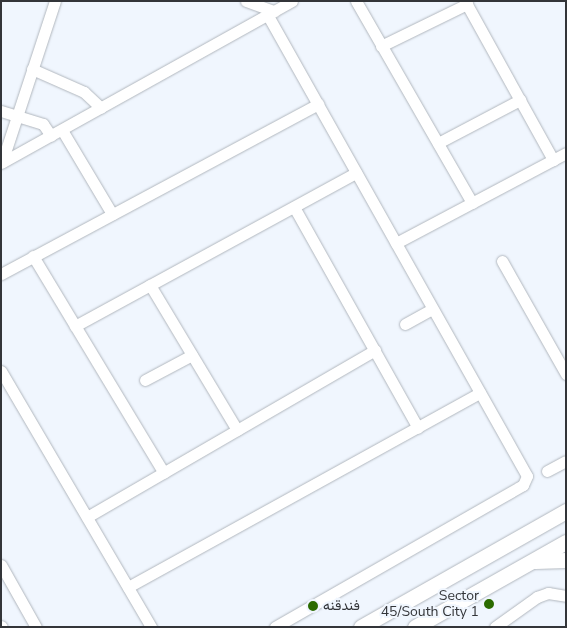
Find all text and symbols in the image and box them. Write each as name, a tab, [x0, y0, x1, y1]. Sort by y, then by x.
place label: Sector 45/South City 1	[381, 588, 479, 620]
place label: فندقنه	[323, 598, 360, 614]
marker: Sector 45/South City 1	[483, 598, 495, 610]
marker: فندقنه	[307, 600, 319, 612]

